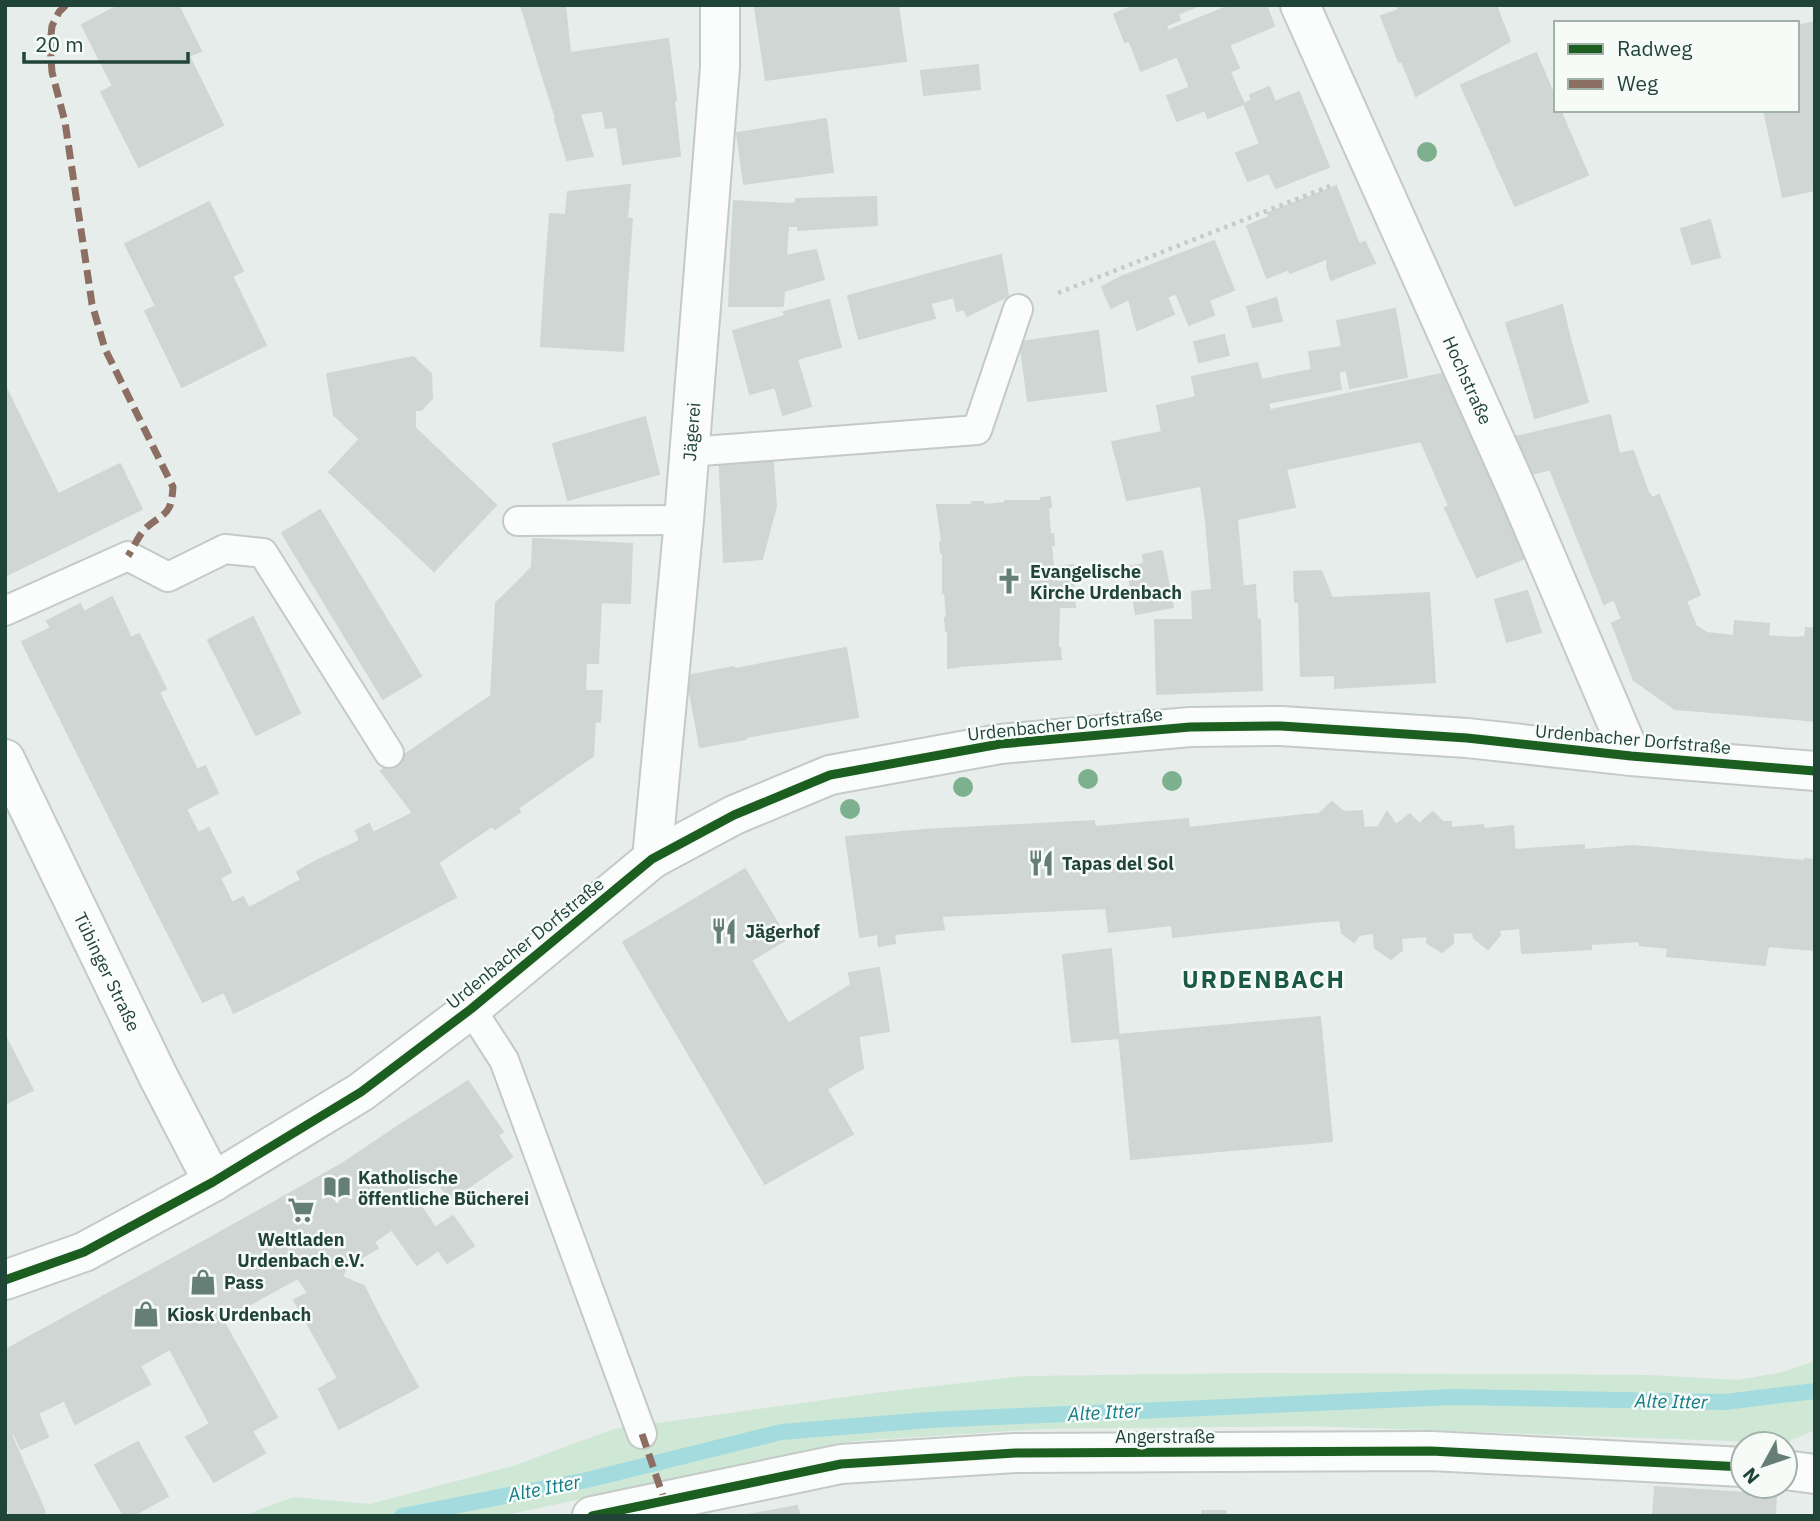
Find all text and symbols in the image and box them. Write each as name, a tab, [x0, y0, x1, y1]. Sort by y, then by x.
scale bar	[24, 21, 189, 65]
legend	[1554, 21, 1799, 112]
text: 20 m	[35, 30, 84, 58]
text: Radweg	[1617, 34, 1692, 62]
text: Weg	[1617, 69, 1658, 97]
street label: Hochstraße	[1438, 332, 1498, 428]
street label: Jägerei	[677, 401, 705, 462]
place label: Evangelische Kirche Urdenbach	[1030, 560, 1182, 604]
church icon: Evangelische Kirche Urdenbach	[994, 566, 1024, 596]
street label: Urdenbacher Dorfstraße	[966, 702, 1164, 746]
street label: Urdenbacher Dorfstraße	[1534, 719, 1732, 759]
restaurant icon: Tapas del Sol	[1026, 848, 1056, 878]
place label: Tapas del Sol	[1062, 852, 1174, 875]
street label: Urdenbacher Dorfstraße	[441, 872, 609, 1014]
street label: Tübinger Straße	[69, 908, 146, 1035]
restaurant icon: Jägerhof	[709, 916, 739, 946]
place label: Jägerhof	[745, 920, 820, 943]
district label: URDENBACH	[1182, 963, 1346, 995]
place label: Katholische öffentliche Bücherei	[358, 1166, 529, 1210]
library icon: Katholische öffentliche Bücherei	[322, 1172, 352, 1202]
supermarket icon: Weltladen Urdenbach e.V.	[286, 1195, 316, 1225]
place label: Weltladen Urdenbach e.V.	[237, 1228, 365, 1272]
shop icon: Pass	[188, 1267, 218, 1297]
place label: Pass	[224, 1271, 264, 1294]
shop icon: Kiosk Urdenbach	[131, 1299, 161, 1329]
place label: Kiosk Urdenbach	[167, 1303, 311, 1326]
water label: Alte Itter	[1633, 1388, 1709, 1414]
water label: Alte Itter	[1066, 1398, 1142, 1426]
street label: Angerstraße	[1115, 1425, 1215, 1448]
north arrow	[1729, 1430, 1799, 1500]
text: N	[1737, 1463, 1765, 1489]
water label: Alte Itter	[505, 1469, 583, 1507]

